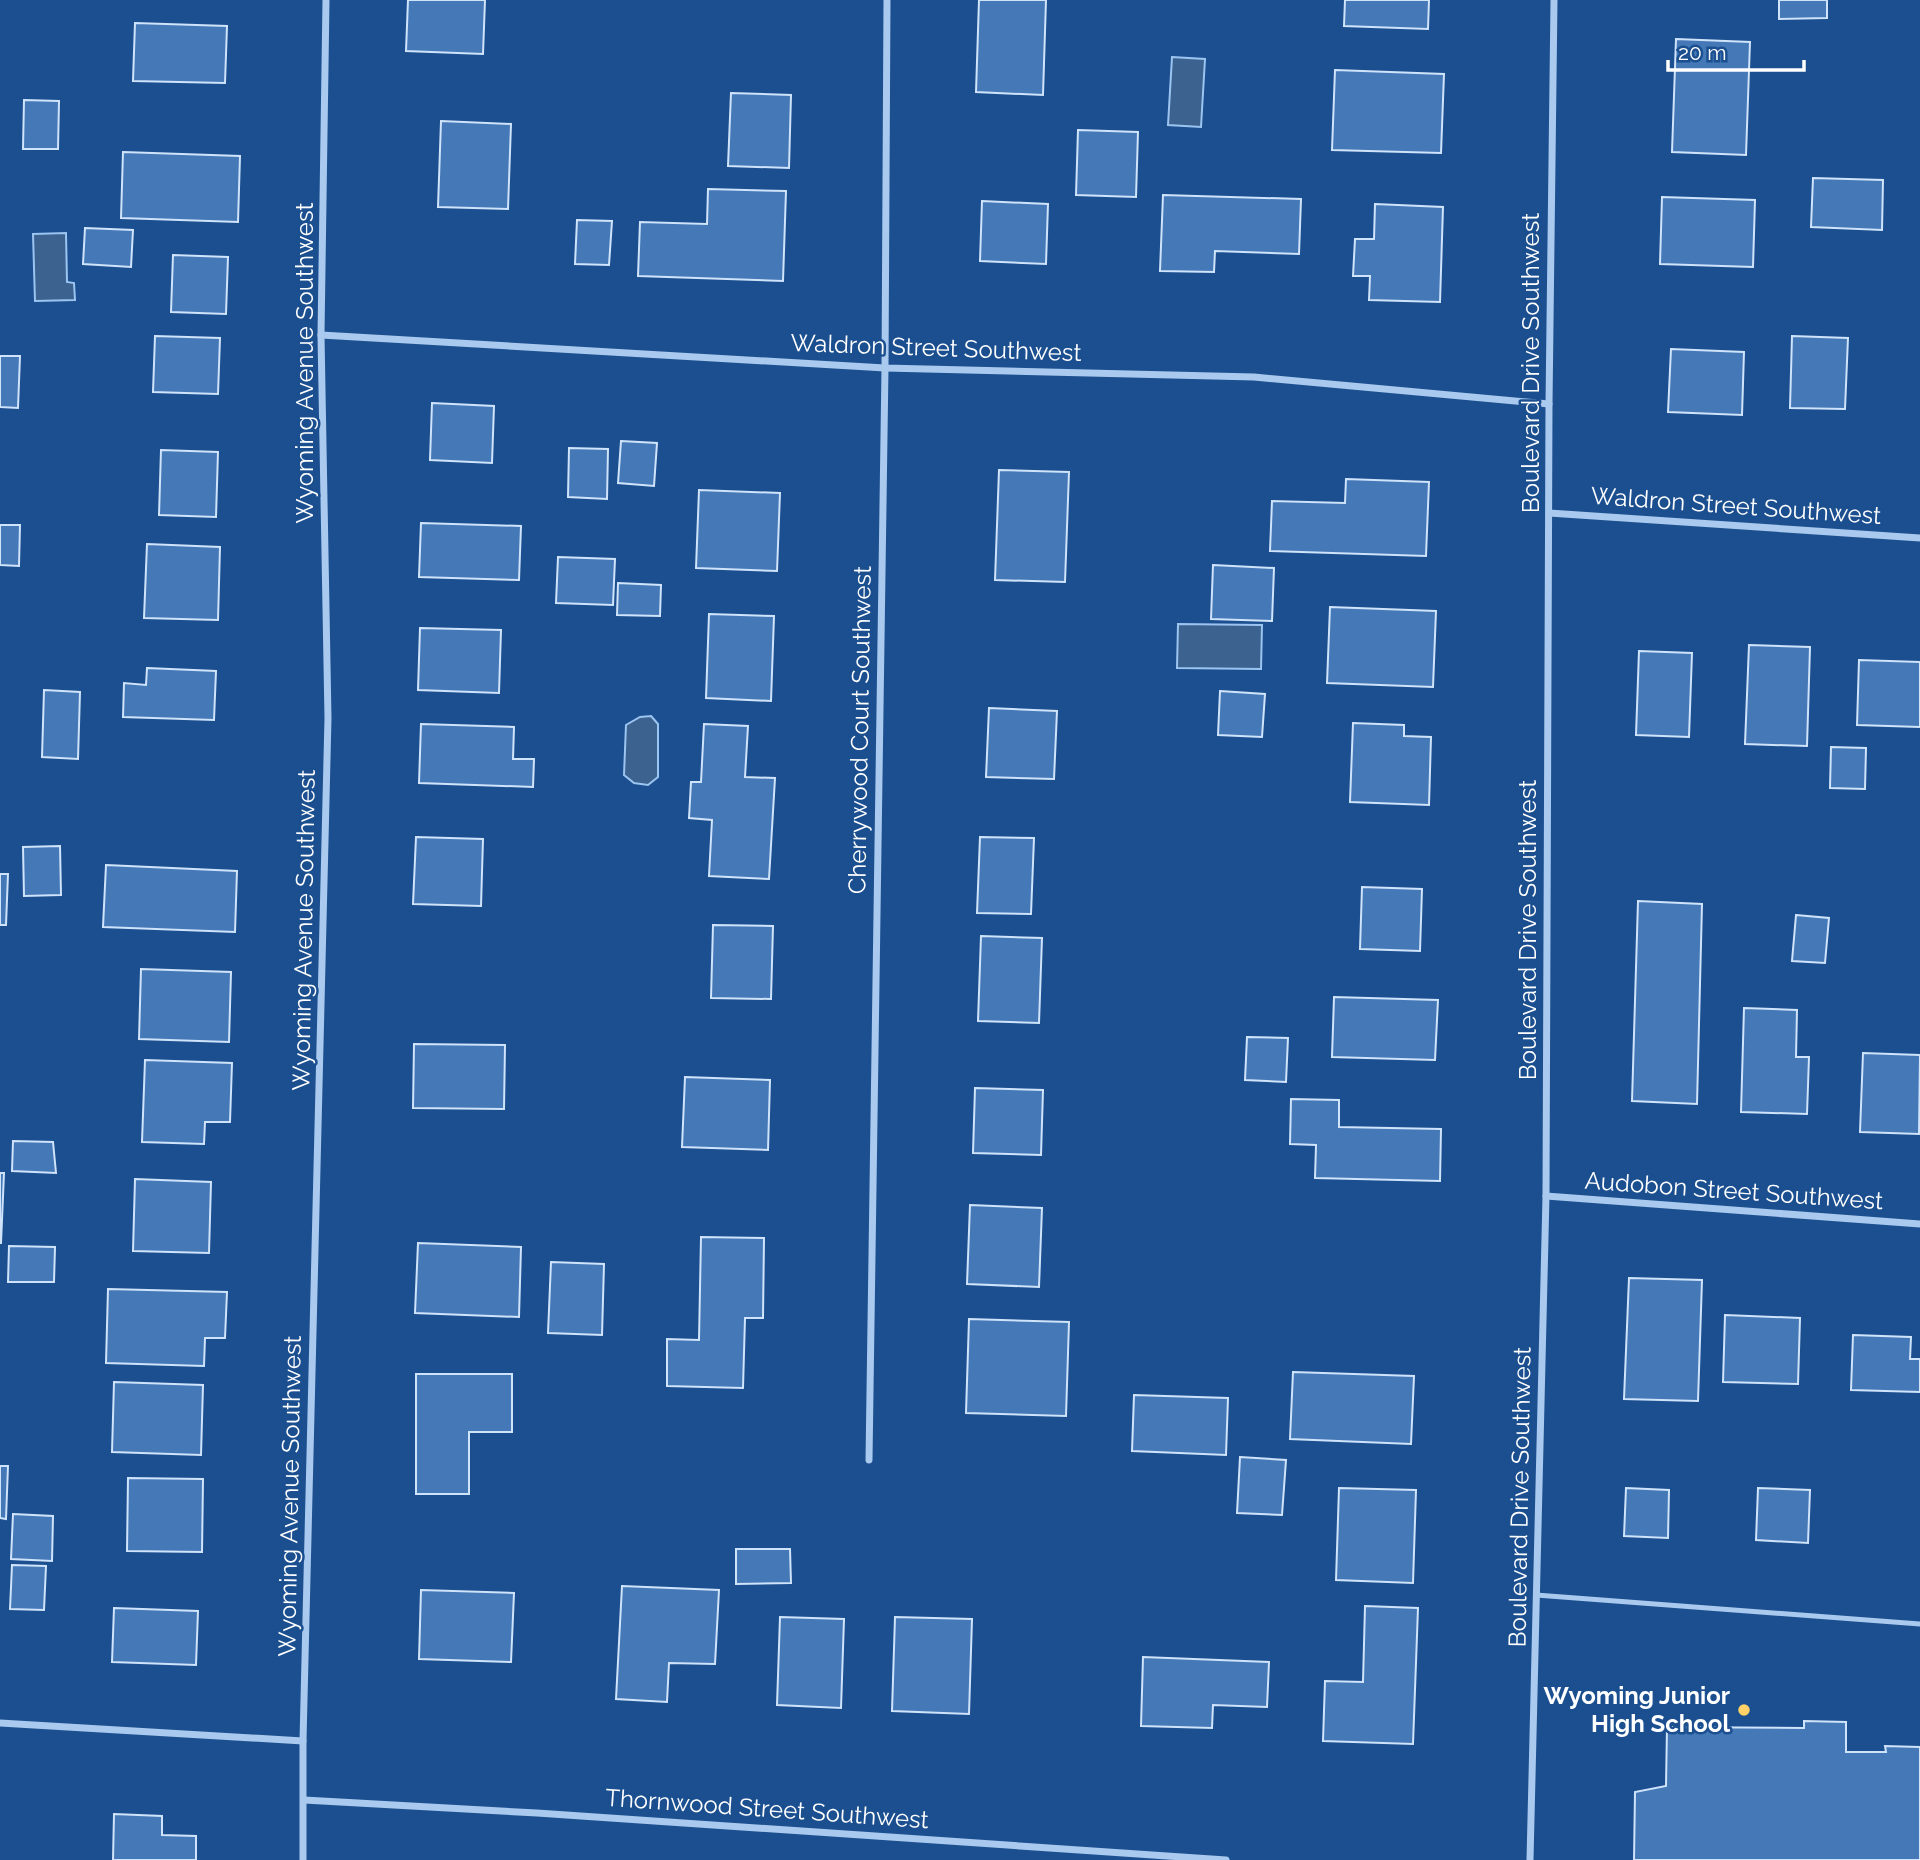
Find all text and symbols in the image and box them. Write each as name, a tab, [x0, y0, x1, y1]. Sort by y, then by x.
scale bar	[1668, 28, 1804, 72]
text: 20 m	[1678, 40, 1726, 65]
street label: Wyoming Avenue Southwest	[290, 202, 319, 524]
street label: Boulevard Drive Southwest	[1516, 213, 1545, 513]
street label: Waldron Street Southwest	[790, 328, 1082, 367]
street label: Waldron Street Southwest	[1590, 481, 1882, 530]
street label: Cherrywood Court Southwest	[842, 566, 877, 894]
street label: Wyoming Avenue Southwest	[286, 769, 321, 1091]
street label: Boulevard Drive Southwest	[1513, 780, 1542, 1080]
street label: Audobon Street Southwest	[1584, 1166, 1884, 1215]
street label: Wyoming Avenue Southwest	[272, 1335, 307, 1657]
street label: Boulevard Drive Southwest	[1502, 1346, 1537, 1647]
place label: Wyoming Junior High School	[1544, 1681, 1730, 1738]
marker: Wyoming Junior High School	[1736, 1702, 1752, 1718]
street label: Thornwood Street Southwest	[604, 1783, 930, 1834]

